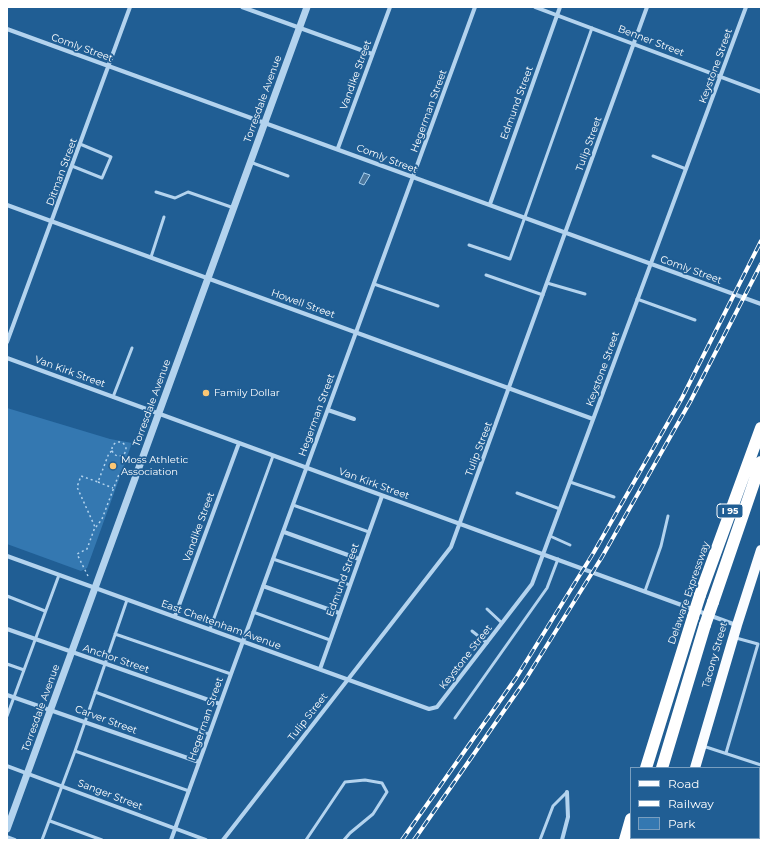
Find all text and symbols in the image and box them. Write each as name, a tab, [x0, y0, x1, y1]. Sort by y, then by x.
street label: Benner Street	[616, 23, 686, 59]
street label: Keystone Street	[697, 27, 735, 105]
street label: Comly Street	[50, 31, 114, 65]
street label: Vandike Street	[338, 39, 374, 111]
street label: Torresdale Avenue	[242, 54, 284, 144]
street label: Edmund Street	[498, 65, 536, 141]
street label: Hegerman Street	[408, 68, 450, 154]
street label: Tulip Street	[574, 115, 604, 173]
street label: Ditman Street	[44, 137, 80, 207]
street label: Comly Street	[355, 142, 419, 176]
street label: Comly Street	[659, 253, 723, 287]
street label: Howell Street	[269, 287, 337, 321]
street label: Keystone Street	[584, 330, 622, 408]
street label: Van Kirk Street	[33, 354, 107, 390]
street label: Torresdale Avenue	[131, 358, 173, 448]
street label: Hegerman Street	[296, 372, 338, 458]
place label: Family Dollar	[214, 387, 280, 399]
marker: Family Dollar	[201, 388, 211, 398]
street label: Tulip Street	[463, 420, 495, 478]
place label: Moss Athletic Association	[121, 454, 188, 478]
marker: Moss Athletic Association	[108, 461, 118, 471]
street label: Van Kirk Street	[337, 466, 411, 502]
street label: Vandike Street	[181, 491, 217, 563]
road number: I 95	[717, 504, 743, 518]
street label: Delaware Expressway	[666, 540, 712, 646]
street label: Edmund Street	[324, 542, 362, 618]
street label: East Cheltenham Avenue	[159, 598, 283, 652]
street label: Tacony Street	[700, 621, 730, 689]
street label: Keystone Street	[437, 622, 495, 692]
street label: Anchor Street	[81, 642, 151, 676]
street label: Torresdale Avenue	[20, 663, 62, 753]
street label: Hegerman Street	[186, 676, 226, 762]
street label: Tulip Street	[286, 691, 330, 743]
street label: Carver Street	[73, 703, 139, 737]
legend	[630, 767, 760, 839]
text: Road	[668, 776, 699, 791]
street label: Sanger Street	[76, 777, 144, 813]
text: Railway	[668, 796, 714, 811]
text: Park	[668, 816, 695, 831]

